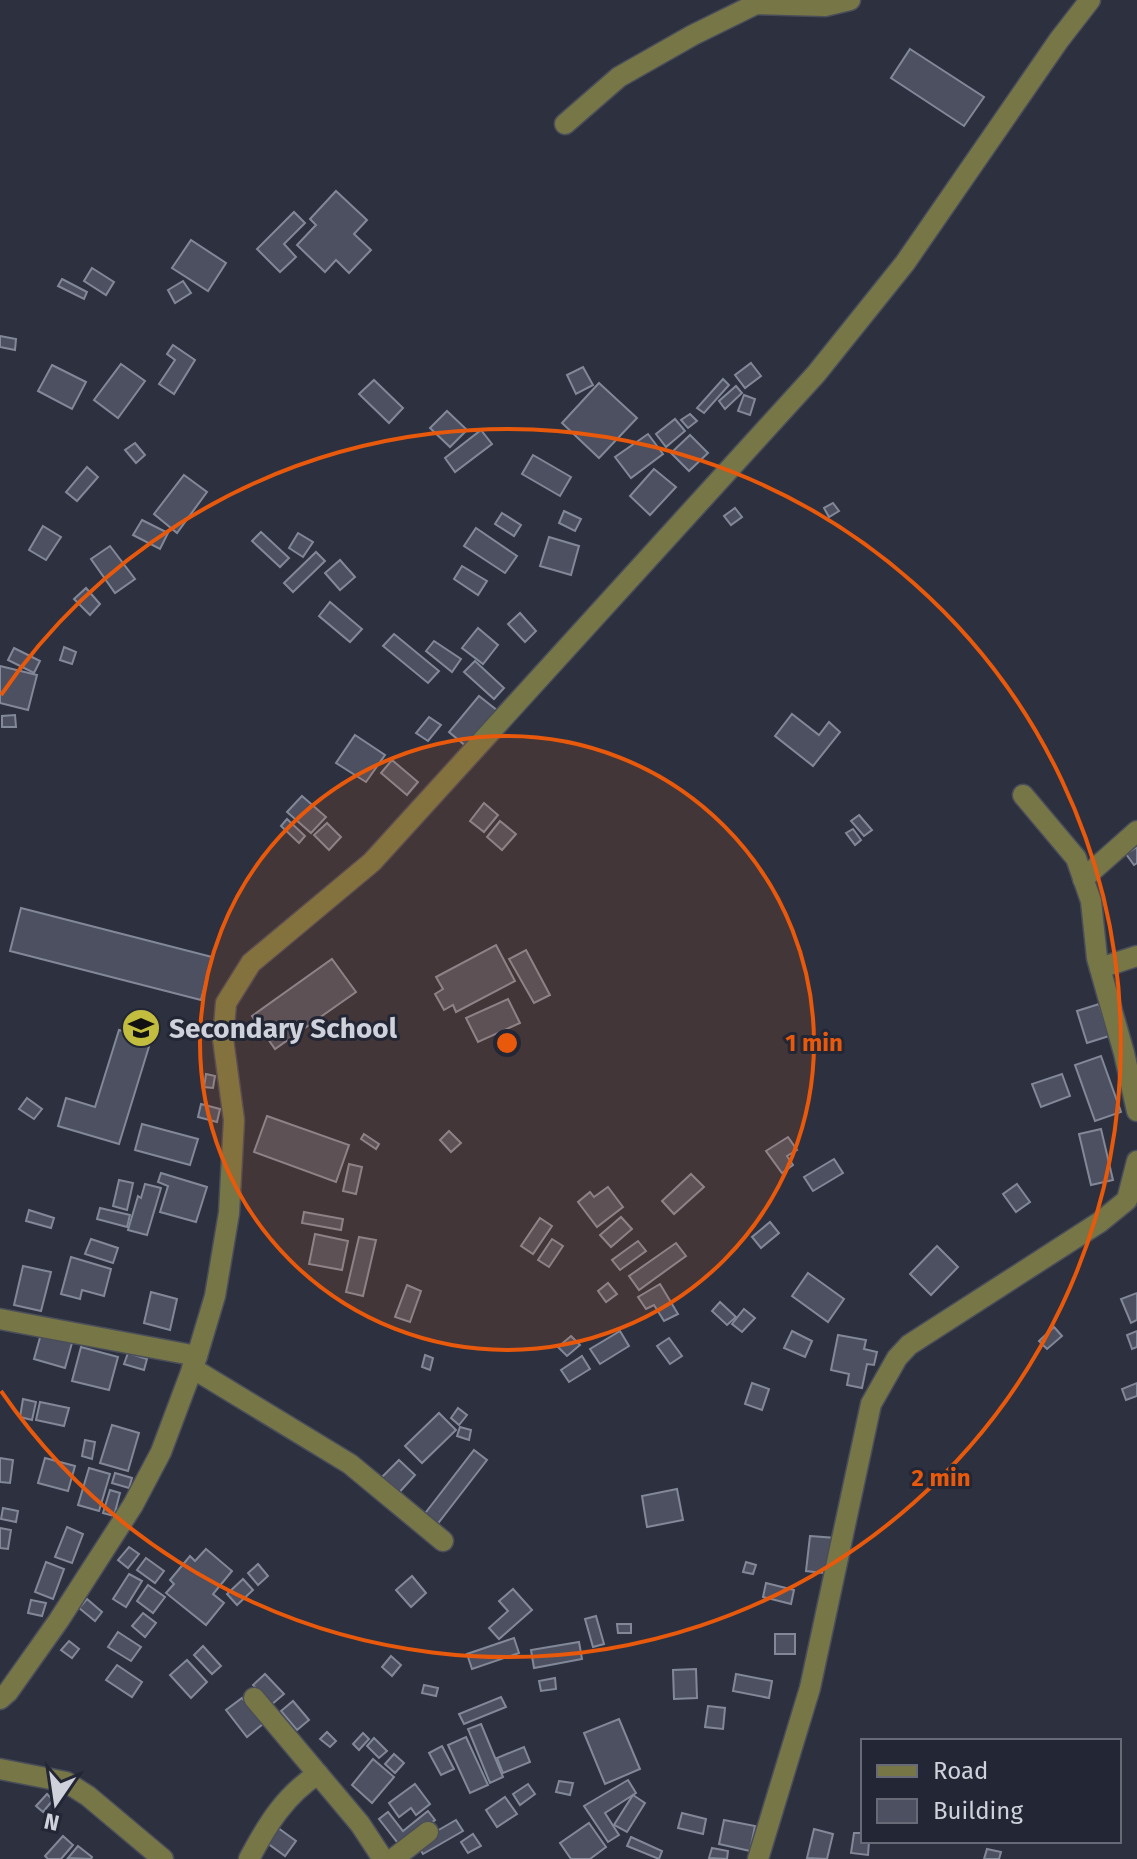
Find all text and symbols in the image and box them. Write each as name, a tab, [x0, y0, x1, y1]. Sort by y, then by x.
school or university icon: Secondary School	[120, 1007, 162, 1049]
place label: Secondary School	[169, 1012, 398, 1045]
centre of rings	[493, 1029, 521, 1057]
text: 1 min	[785, 1029, 843, 1057]
text: 2 min	[912, 1464, 971, 1492]
legend	[861, 1739, 1121, 1843]
text: Road	[933, 1757, 988, 1785]
north arrow	[16, 1763, 96, 1843]
text: Building	[933, 1797, 1023, 1825]
text: N	[41, 1807, 62, 1837]

